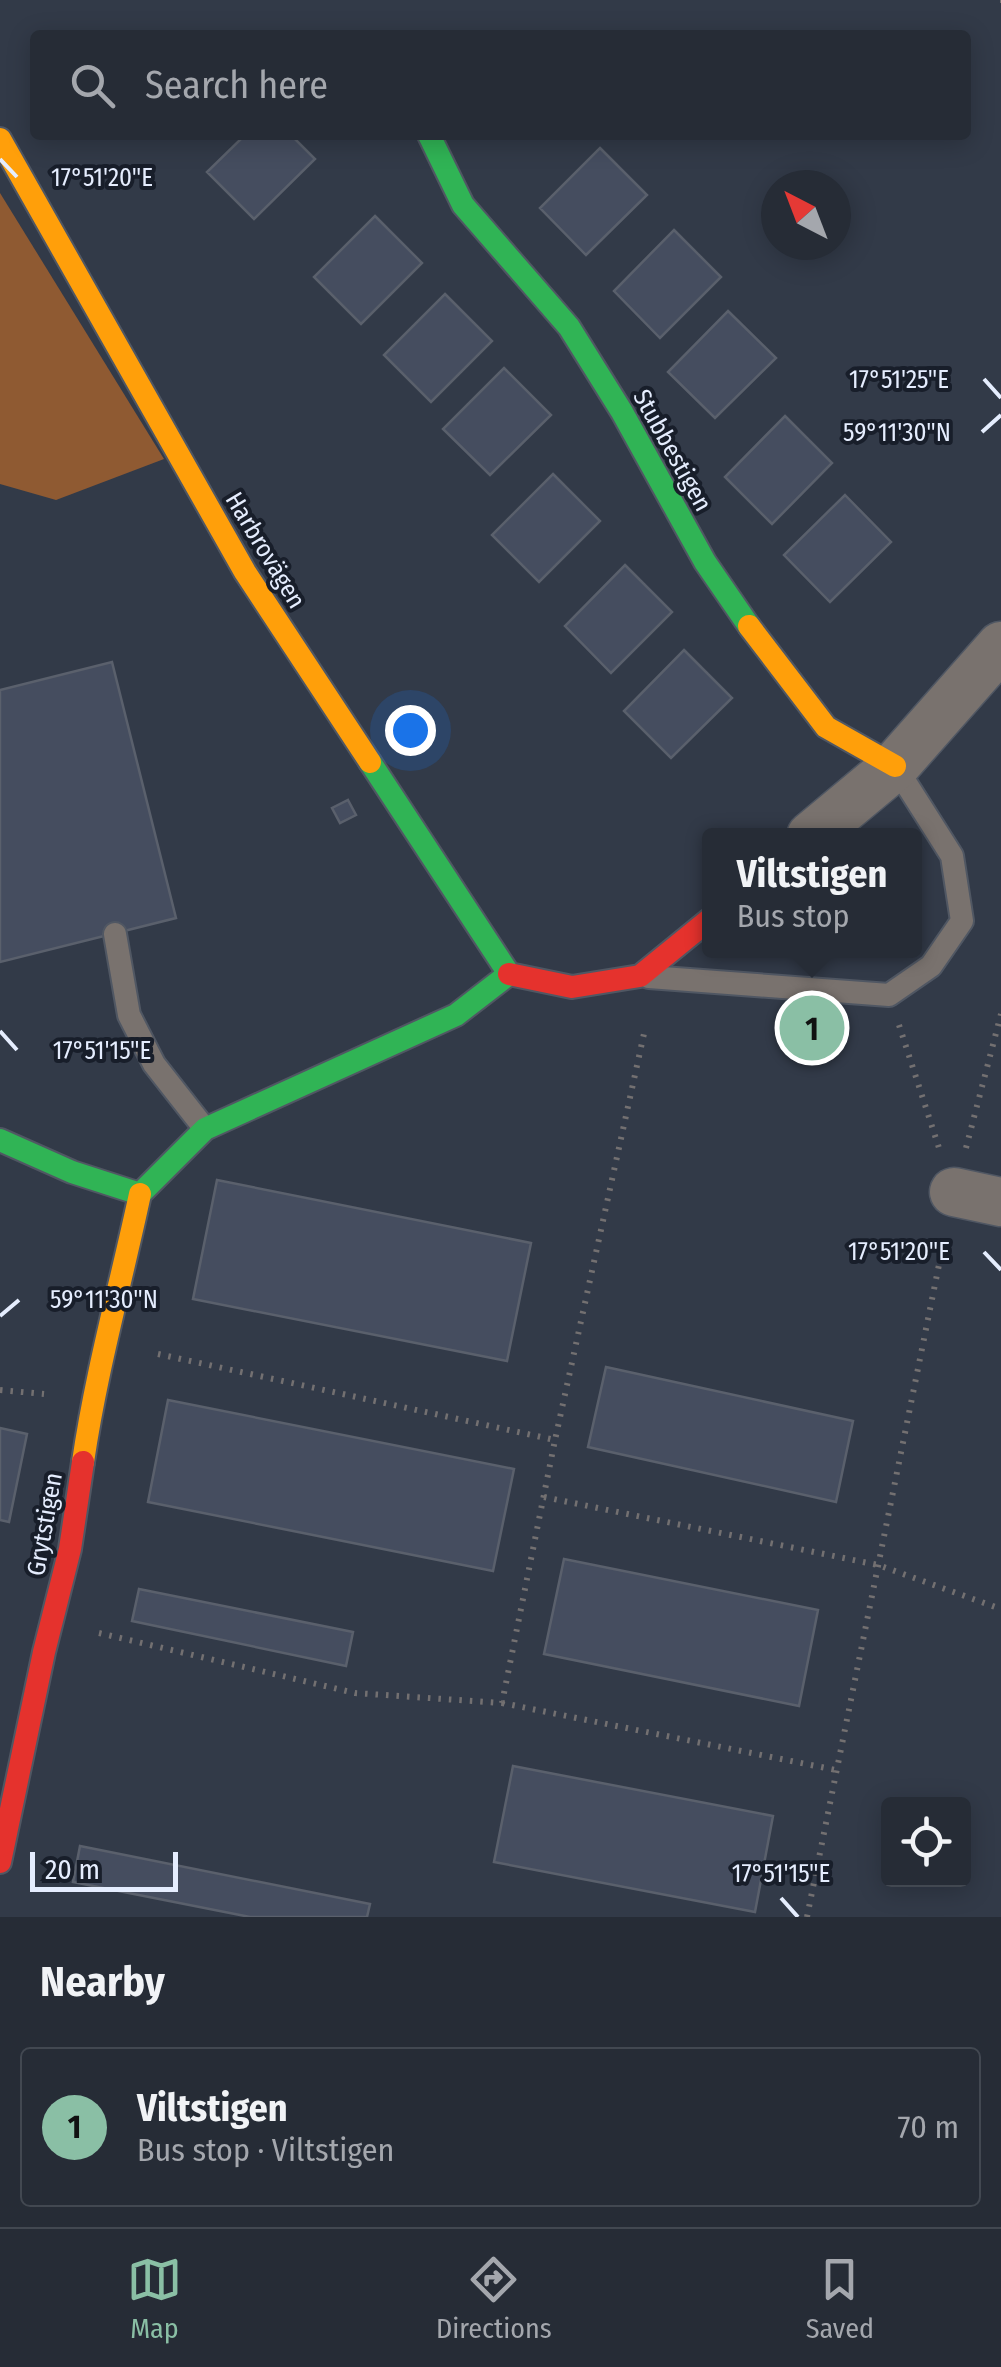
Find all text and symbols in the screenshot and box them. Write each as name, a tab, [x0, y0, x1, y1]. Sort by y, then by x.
search box	[30, 30, 971, 140]
icon: search	[65, 58, 120, 113]
text: Search here	[145, 62, 328, 108]
text: 17°51'20"E	[51, 163, 153, 193]
north arrow	[761, 170, 851, 260]
text: 17°51'25"E	[849, 365, 949, 395]
street label: Stubbestigen	[626, 384, 718, 517]
text: 59°11'30"N	[843, 418, 951, 448]
street label: Harbrovägen	[219, 487, 312, 614]
your location	[385, 705, 436, 756]
popup	[702, 828, 922, 958]
text: Viltstigen	[737, 851, 887, 897]
text: Bus stop	[737, 897, 850, 935]
pin: 1	[780, 990, 844, 1066]
text: 17°51'15"E	[53, 1036, 151, 1066]
text: 17°51'20"E	[848, 1237, 950, 1267]
text: 59°11'30"N	[50, 1285, 158, 1315]
street label: Grytstigen	[21, 1470, 69, 1578]
map controls	[881, 1797, 971, 1887]
button: locate	[881, 1797, 971, 1887]
scale bar	[30, 1847, 178, 1892]
text: 20 m	[45, 1853, 100, 1886]
text: 17°51'15"E	[732, 1859, 830, 1889]
text: Nearby	[40, 1957, 165, 2007]
text: Viltstigen	[137, 2085, 288, 2131]
text: 1	[68, 2108, 81, 2146]
text: 70 m	[898, 2108, 959, 2146]
text: Bus stop · Viltstigen	[137, 2131, 394, 2169]
tab: Map	[127, 2252, 182, 2345]
tab: Directions	[436, 2252, 552, 2345]
tab: Saved	[806, 2252, 874, 2345]

